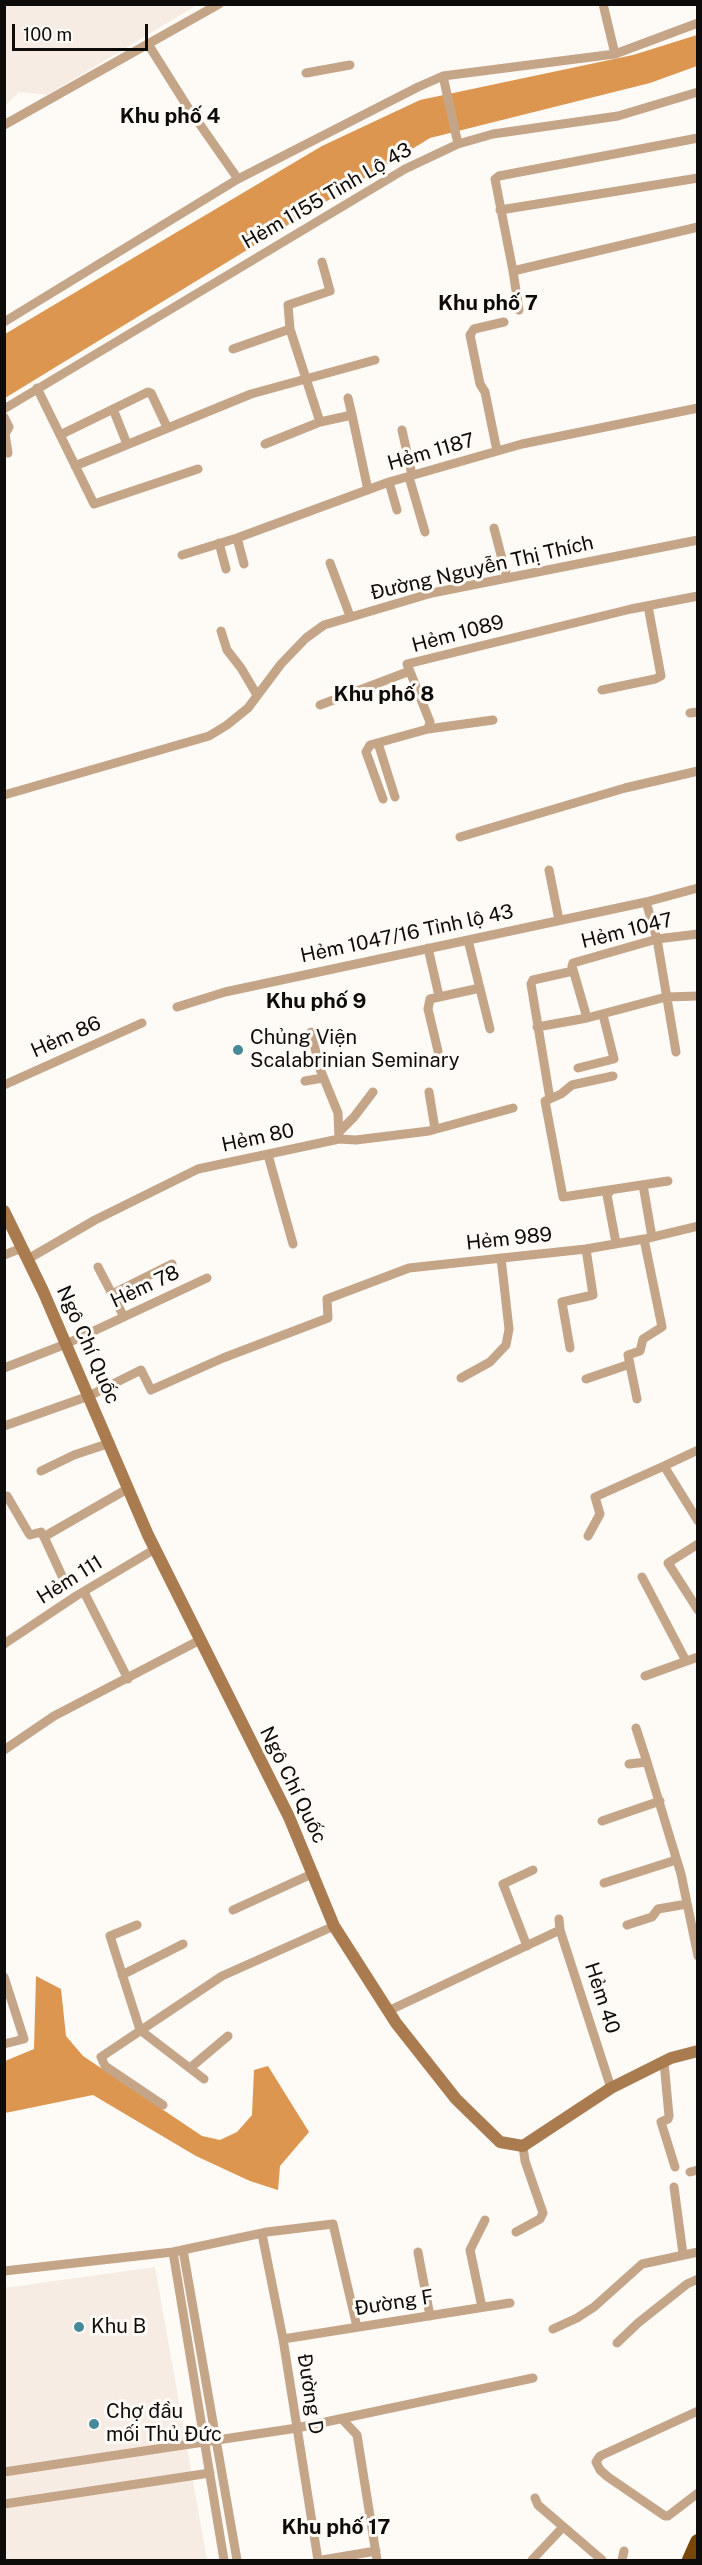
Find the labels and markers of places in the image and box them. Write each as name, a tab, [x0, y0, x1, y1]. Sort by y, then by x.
place label: Chủng Viện Scalabrinian Seminary	[250, 1026, 459, 1073]
marker: Chủng Viện Scalabrinian Seminary	[231, 1043, 245, 1057]
place label: Khu B	[91, 2315, 146, 2339]
marker: Khu B	[72, 2320, 86, 2334]
place label: Chợ đầu mối Thủ Đức	[106, 2400, 222, 2447]
marker: Chợ đầu mối Thủ Đức	[87, 2417, 101, 2431]

